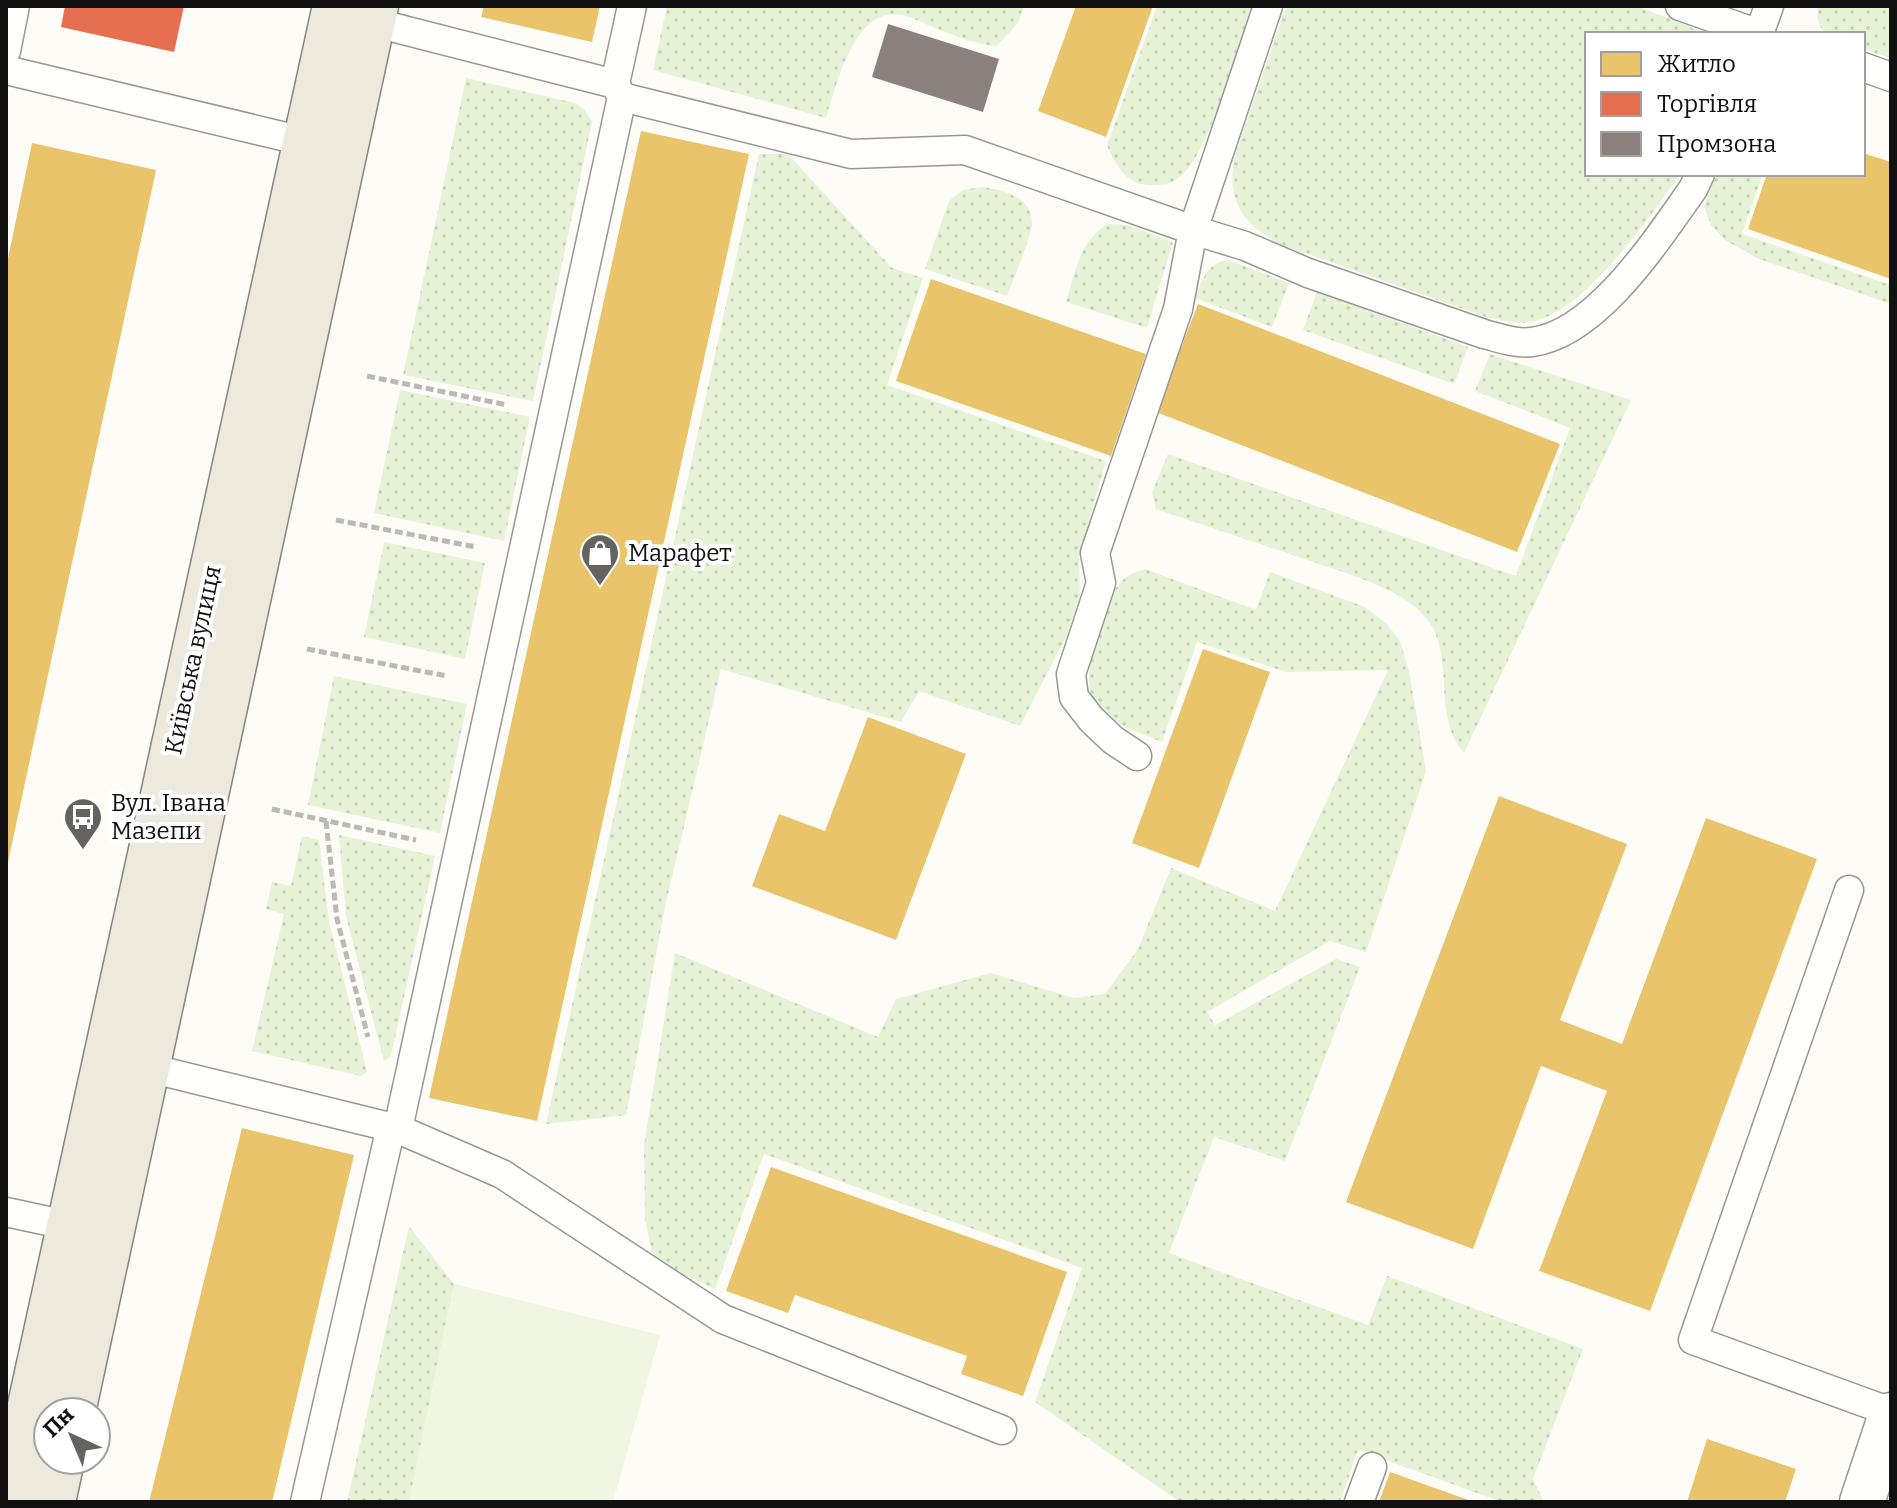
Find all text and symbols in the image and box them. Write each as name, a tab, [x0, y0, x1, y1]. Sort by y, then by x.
legend	[1585, 32, 1865, 176]
text: Житло	[1657, 50, 1736, 78]
text: Торгівля	[1657, 90, 1757, 118]
text: Промзона	[1657, 130, 1776, 158]
shop icon: Марафет	[579, 532, 621, 587]
place label: Марафет	[628, 539, 732, 567]
street label: Київська вулиця	[159, 563, 227, 757]
place label: Вул. Івана Мазепи	[111, 789, 226, 845]
bus stop icon: Вул. Івана Мазепи	[62, 796, 104, 851]
north arrow	[32, 1396, 112, 1476]
text: Пн	[38, 1401, 79, 1443]

